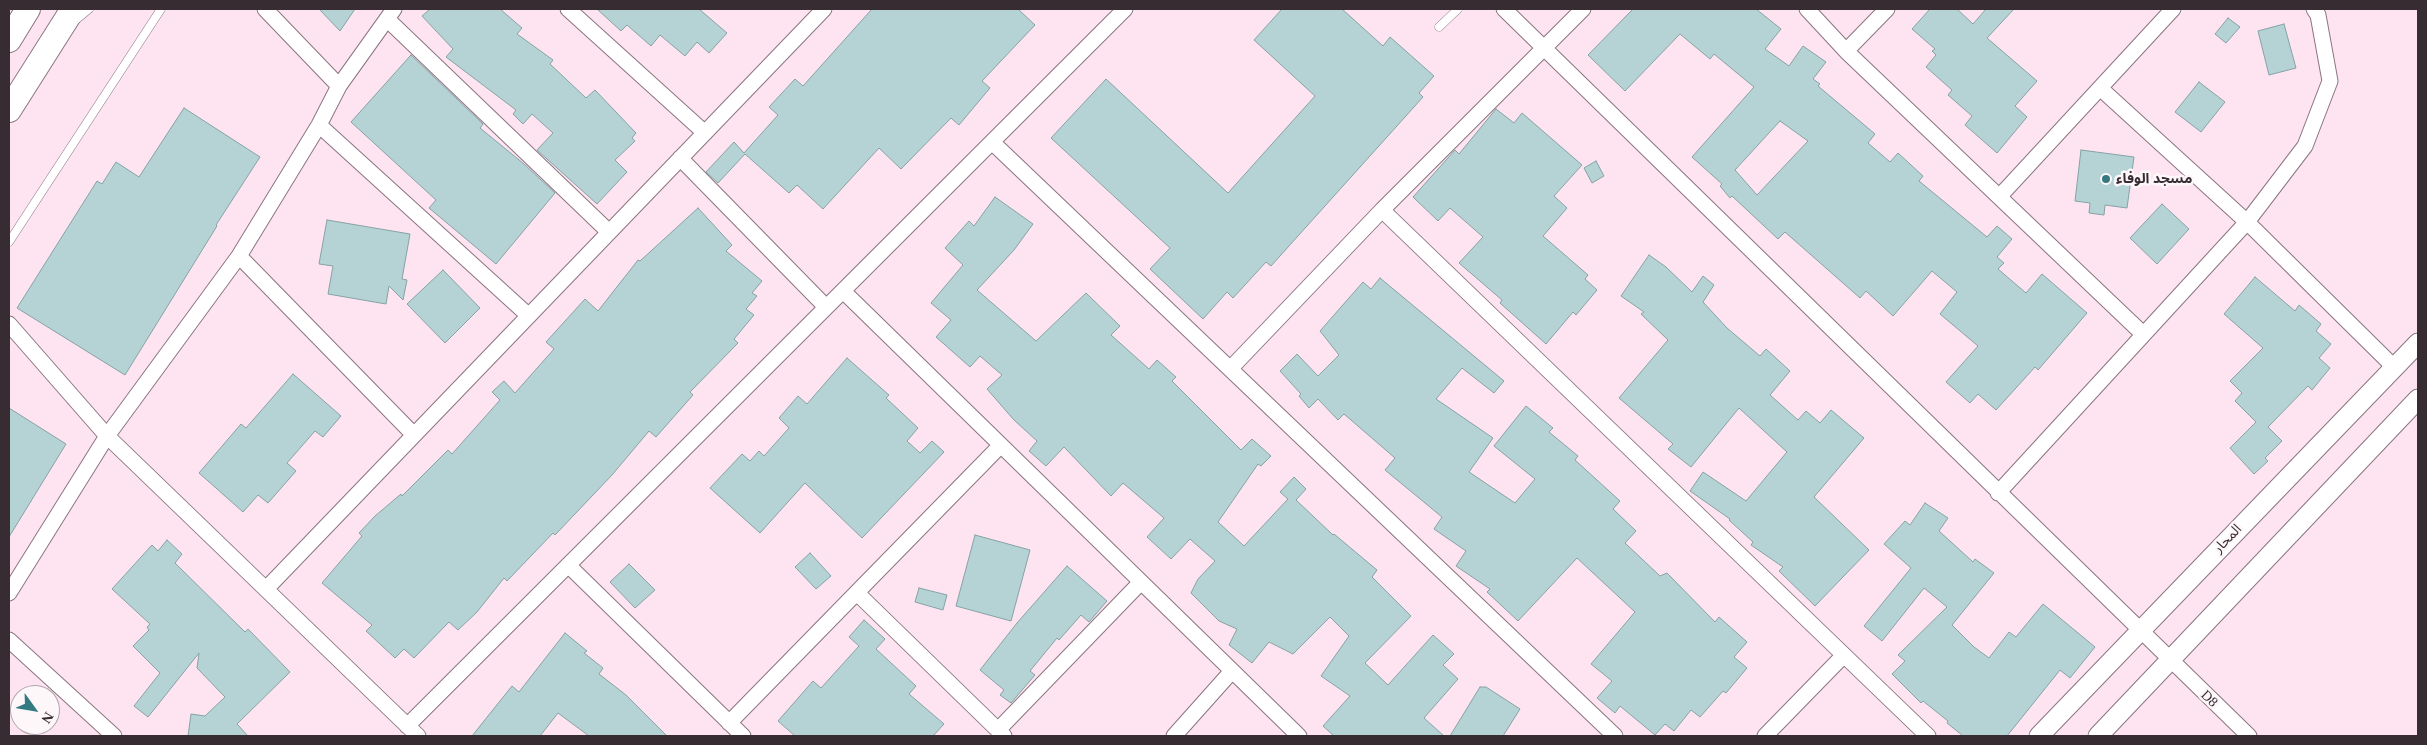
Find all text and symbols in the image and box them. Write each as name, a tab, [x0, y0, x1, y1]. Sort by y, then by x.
place label: مسجد الوفاء	[2116, 171, 2192, 187]
marker: مسجد الوفاء	[2100, 173, 2112, 185]
street label: المحار	[2210, 521, 2246, 557]
north arrow	[10, 685, 60, 735]
street label: D8	[2197, 687, 2221, 711]
text: N	[38, 709, 56, 726]

